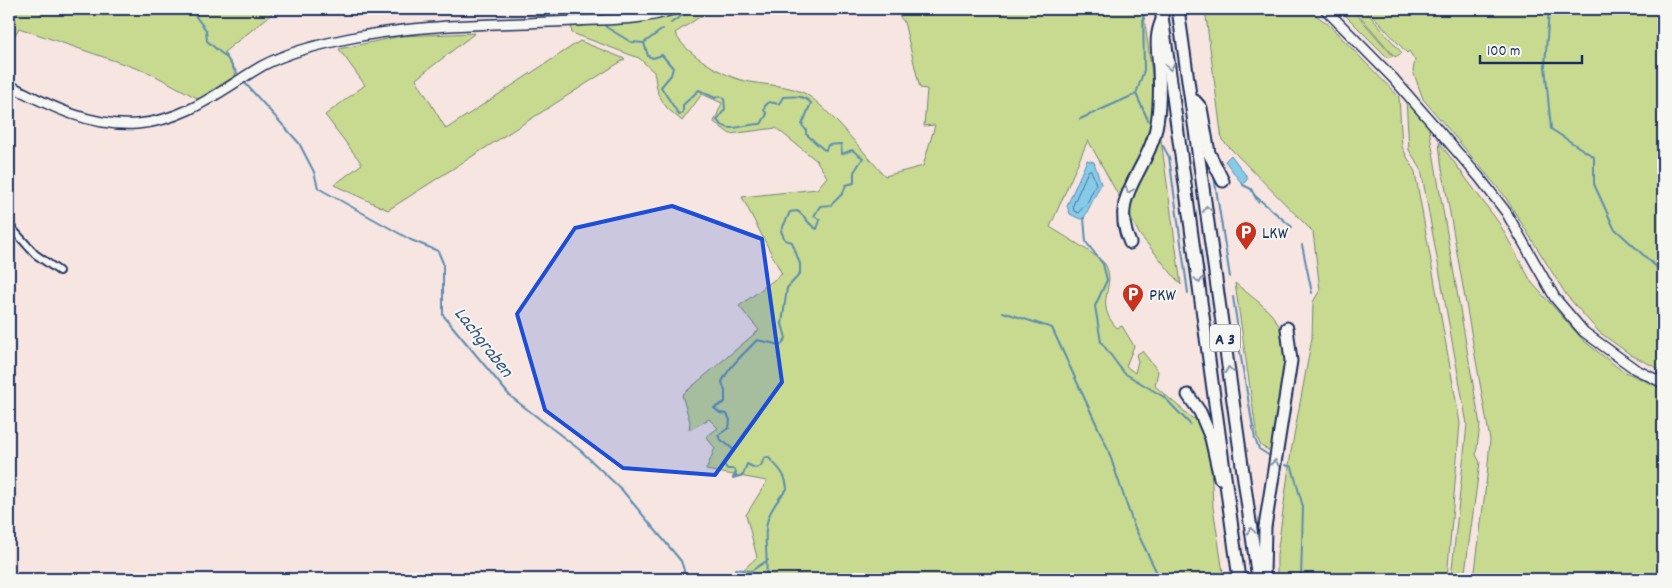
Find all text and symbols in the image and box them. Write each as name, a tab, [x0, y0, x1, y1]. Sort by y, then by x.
scale bar	[1480, 32, 1582, 64]
text: 100 m	[1487, 41, 1520, 63]
one-way arrow	[1164, 63, 1175, 71]
one-way arrow	[1125, 185, 1135, 193]
one-way arrow	[1202, 205, 1213, 213]
parking icon: LKW	[1234, 220, 1258, 251]
place label: LKW	[1262, 222, 1289, 247]
one-way arrow	[1194, 276, 1204, 284]
parking icon: PKW	[1121, 282, 1145, 313]
place label: PKW	[1149, 284, 1176, 309]
water label: Lachgraben	[446, 302, 519, 385]
road number: A 3	[1210, 324, 1240, 352]
one-way arrow	[1225, 366, 1235, 374]
one-way arrow	[1269, 458, 1280, 466]
one-way arrow	[1247, 527, 1257, 535]

